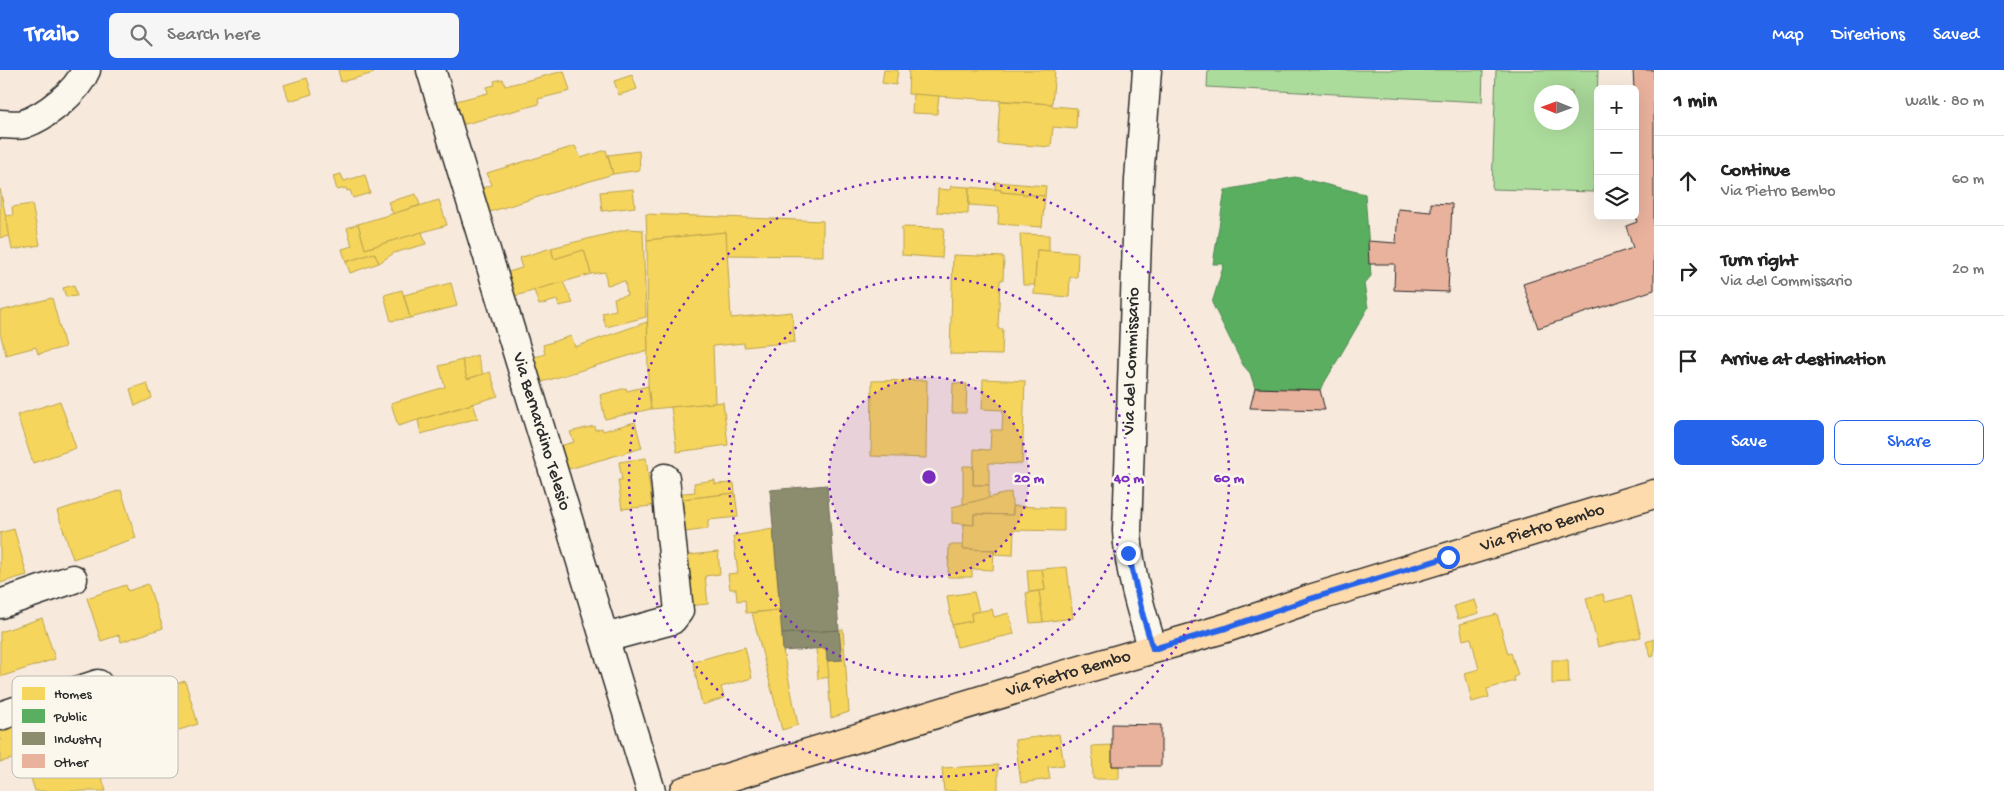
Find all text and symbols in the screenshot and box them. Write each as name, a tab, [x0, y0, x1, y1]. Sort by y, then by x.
search box	[109, 13, 459, 58]
text: Trailo	[25, 21, 79, 50]
icon: search	[127, 21, 155, 49]
text: Search here	[167, 24, 261, 47]
text: Map	[1772, 25, 1804, 46]
text: Directions	[1832, 25, 1905, 46]
text: Saved	[1933, 25, 1979, 46]
north arrow	[1534, 85, 1579, 130]
map controls	[1594, 85, 1639, 220]
button: +	[1594, 85, 1639, 130]
text: 1 min	[1674, 90, 1717, 115]
text: Walk · 80 m	[1905, 93, 1984, 112]
button: −	[1594, 130, 1639, 175]
text: Continue	[1721, 160, 1790, 183]
icon: ahead	[1674, 167, 1702, 195]
text: 60 m	[1952, 171, 1984, 190]
button: layers	[1594, 175, 1639, 220]
text: Via Pietro Bembo	[1721, 183, 1835, 202]
text: Turn right	[1721, 250, 1797, 273]
icon: right	[1674, 257, 1702, 285]
text: 20 m	[1952, 261, 1984, 280]
text: Via del Commissario	[1721, 273, 1852, 292]
street label: Via del Commissario	[1119, 287, 1145, 436]
icon: arrive	[1674, 347, 1702, 375]
street label: Via Bernardino Telesio	[507, 349, 575, 513]
text: Arrive at destination	[1721, 349, 1885, 372]
button: Save	[1674, 420, 1824, 465]
button: Share	[1834, 420, 1984, 465]
centre of rings	[920, 468, 938, 486]
text: 20 m	[1014, 470, 1044, 488]
text: 40 m	[1113, 470, 1144, 488]
text: 60 m	[1214, 470, 1245, 488]
street label: Via Pietro Bembo	[1477, 499, 1607, 557]
route end	[1117, 542, 1140, 565]
route start	[1437, 546, 1460, 569]
street label: Via Pietro Bembo	[1003, 646, 1133, 703]
legend	[12, 676, 178, 778]
text: Homes	[54, 687, 92, 704]
text: Public	[53, 710, 88, 727]
text: Industry	[54, 732, 102, 749]
text: Other	[54, 755, 89, 772]

